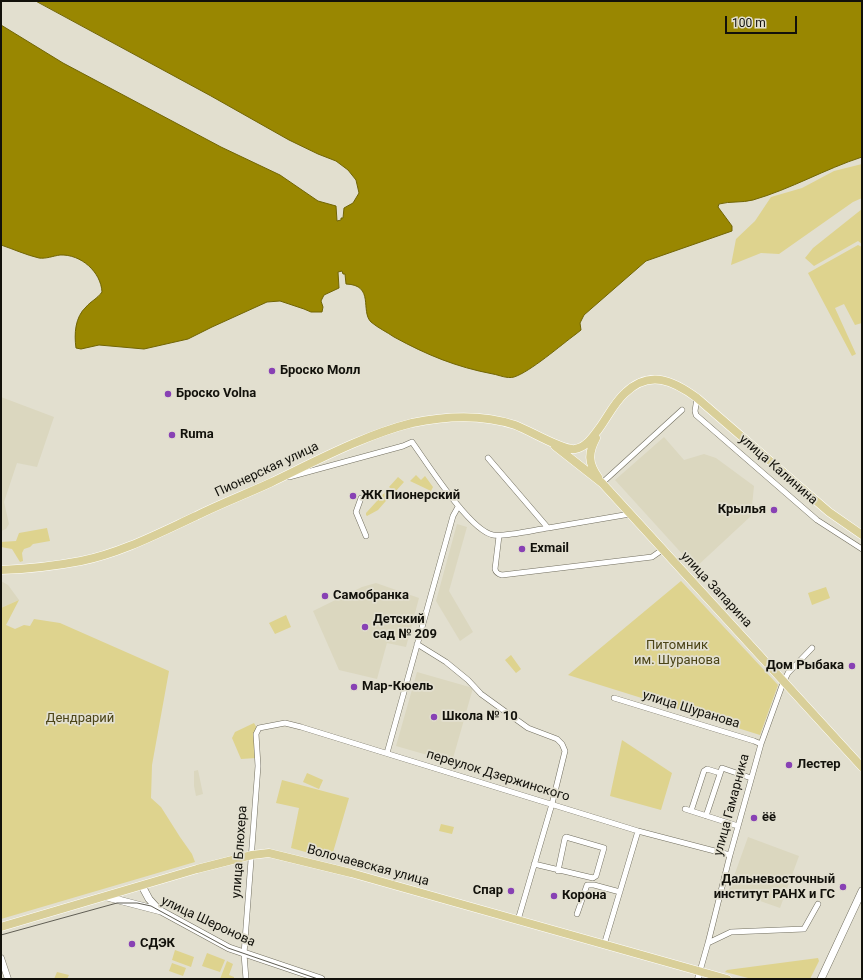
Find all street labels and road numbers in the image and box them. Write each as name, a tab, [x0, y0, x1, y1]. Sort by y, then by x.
street label: улица Калинина	[736, 432, 820, 508]
street label: Пионерская улица	[213, 439, 321, 501]
street label: улица Запарина	[677, 549, 755, 631]
street label: улица Шуранова	[640, 688, 742, 732]
street label: переулок Дзержинского	[425, 747, 571, 805]
street label: улица Гамарника	[711, 752, 753, 858]
street label: улица Блюхера	[229, 805, 251, 899]
street label: Волочаевская улица	[305, 842, 431, 890]
street label: улица Шеронова	[158, 893, 258, 951]

